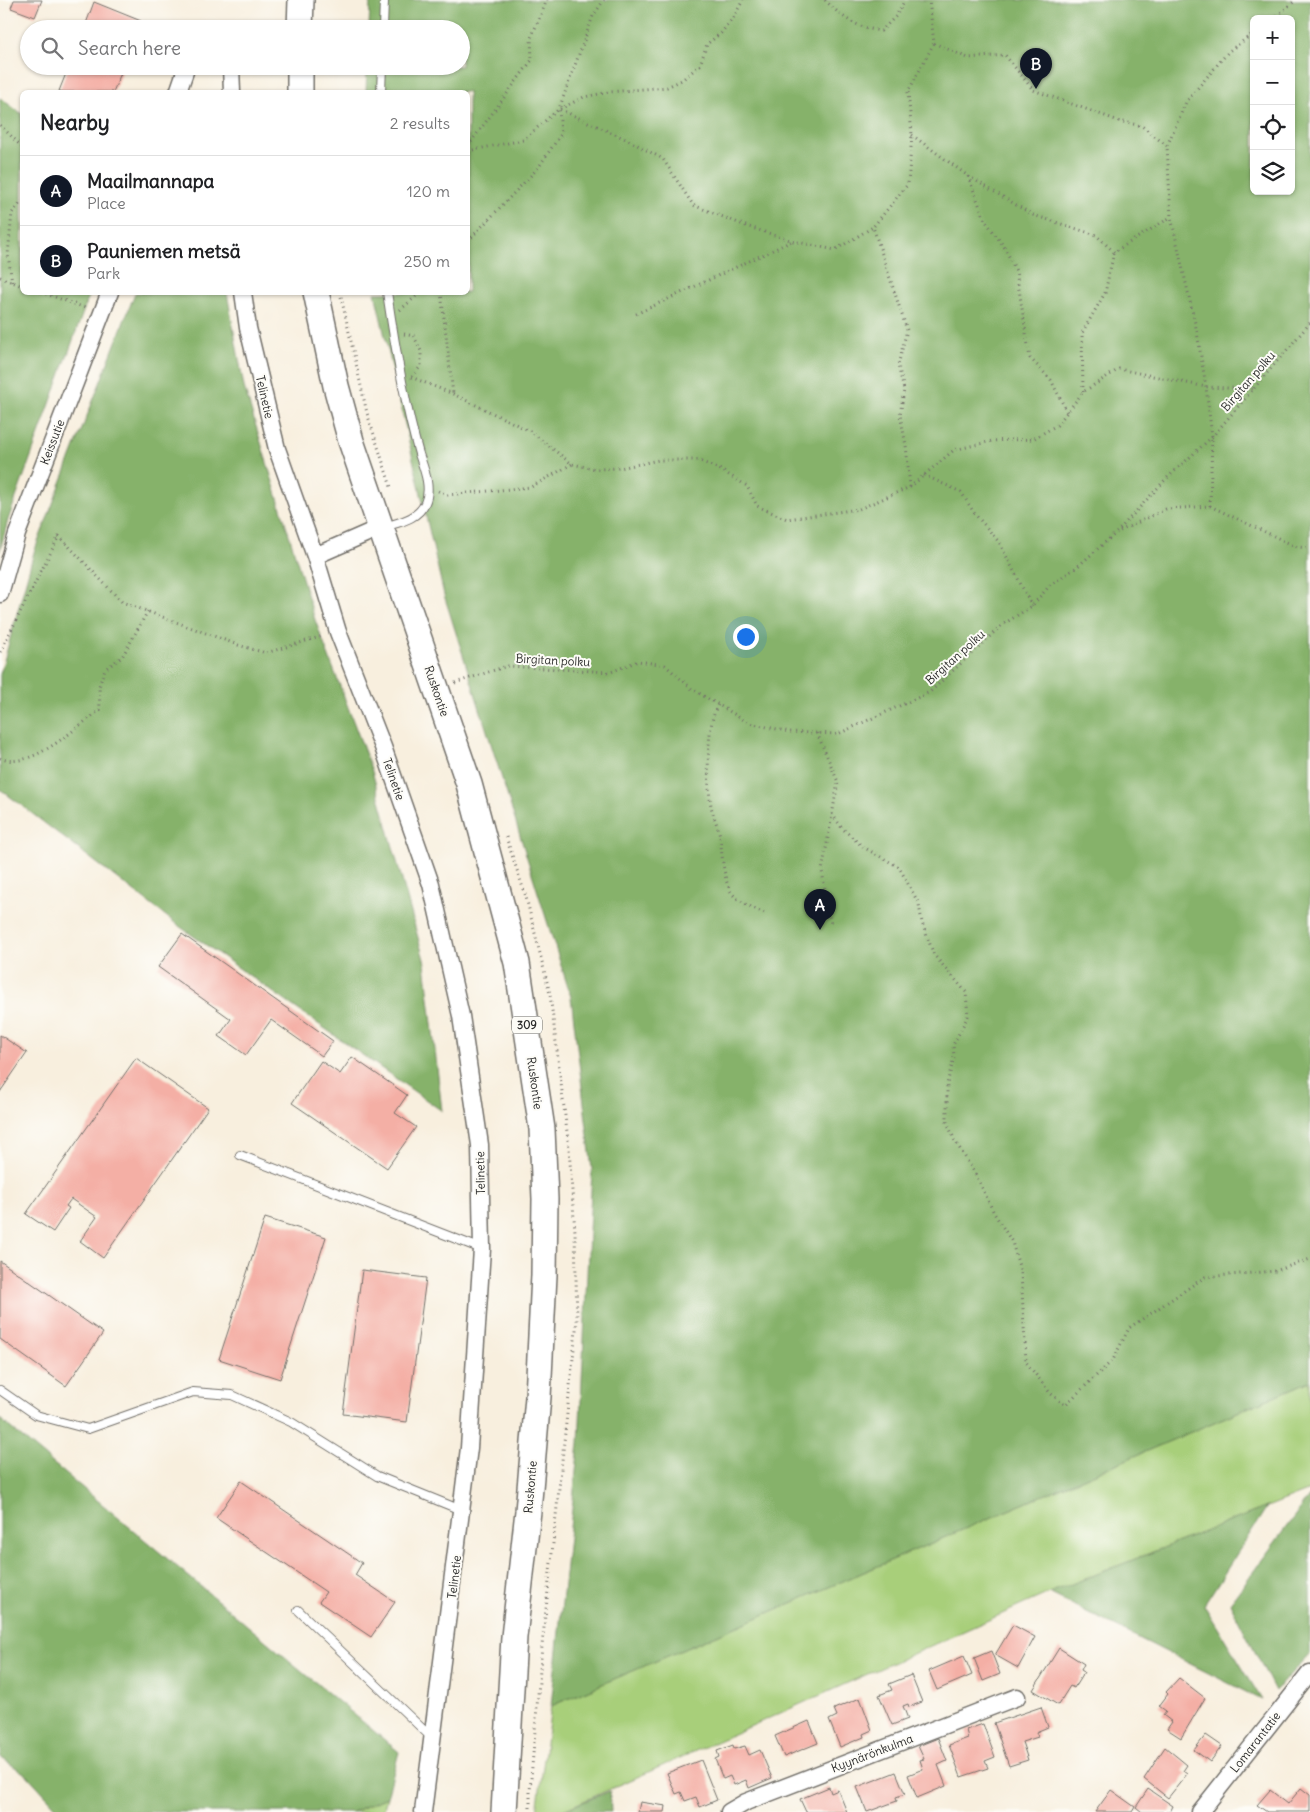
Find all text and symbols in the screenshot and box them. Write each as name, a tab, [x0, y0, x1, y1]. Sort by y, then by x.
map controls	[1250, 15, 1295, 195]
button: +	[1250, 15, 1295, 60]
search box	[20, 20, 470, 75]
icon: search	[38, 34, 66, 62]
text: Search here	[78, 36, 181, 60]
pin: B	[1020, 48, 1052, 89]
button: −	[1250, 60, 1295, 105]
button: locate	[1250, 105, 1295, 150]
text: Nearby	[40, 109, 110, 136]
text: 2 results	[390, 113, 450, 133]
button: layers	[1250, 150, 1295, 195]
text: Maailmannapa	[87, 169, 214, 193]
text: A	[51, 181, 61, 201]
text: 120 m	[407, 181, 450, 201]
text: Place	[87, 193, 126, 213]
text: Pauniemen metsä	[87, 239, 241, 263]
text: B	[51, 251, 61, 271]
text: 250 m	[404, 251, 450, 271]
text: Park	[87, 263, 120, 283]
street label: Birgitan polku	[1218, 348, 1278, 414]
street label: Telinetie	[253, 374, 277, 420]
street label: Keissutie	[37, 417, 67, 467]
your location	[733, 624, 759, 650]
street label: Birgitan polku	[922, 626, 988, 688]
street label: Birgitan polku	[515, 651, 591, 669]
street label: Ruskontie	[421, 664, 453, 718]
street label: Telinetie	[380, 756, 408, 802]
pin: A	[804, 889, 836, 930]
road number: 309	[512, 1016, 542, 1034]
street label: Ruskontie	[524, 1056, 546, 1110]
street label: Telinetie	[472, 1151, 488, 1195]
street label: Ruskontie	[520, 1460, 540, 1514]
street label: Telinetie	[444, 1554, 464, 1600]
street label: Lomarantatie	[1227, 1709, 1283, 1775]
street label: Kyynärönkulma	[829, 1730, 915, 1775]

